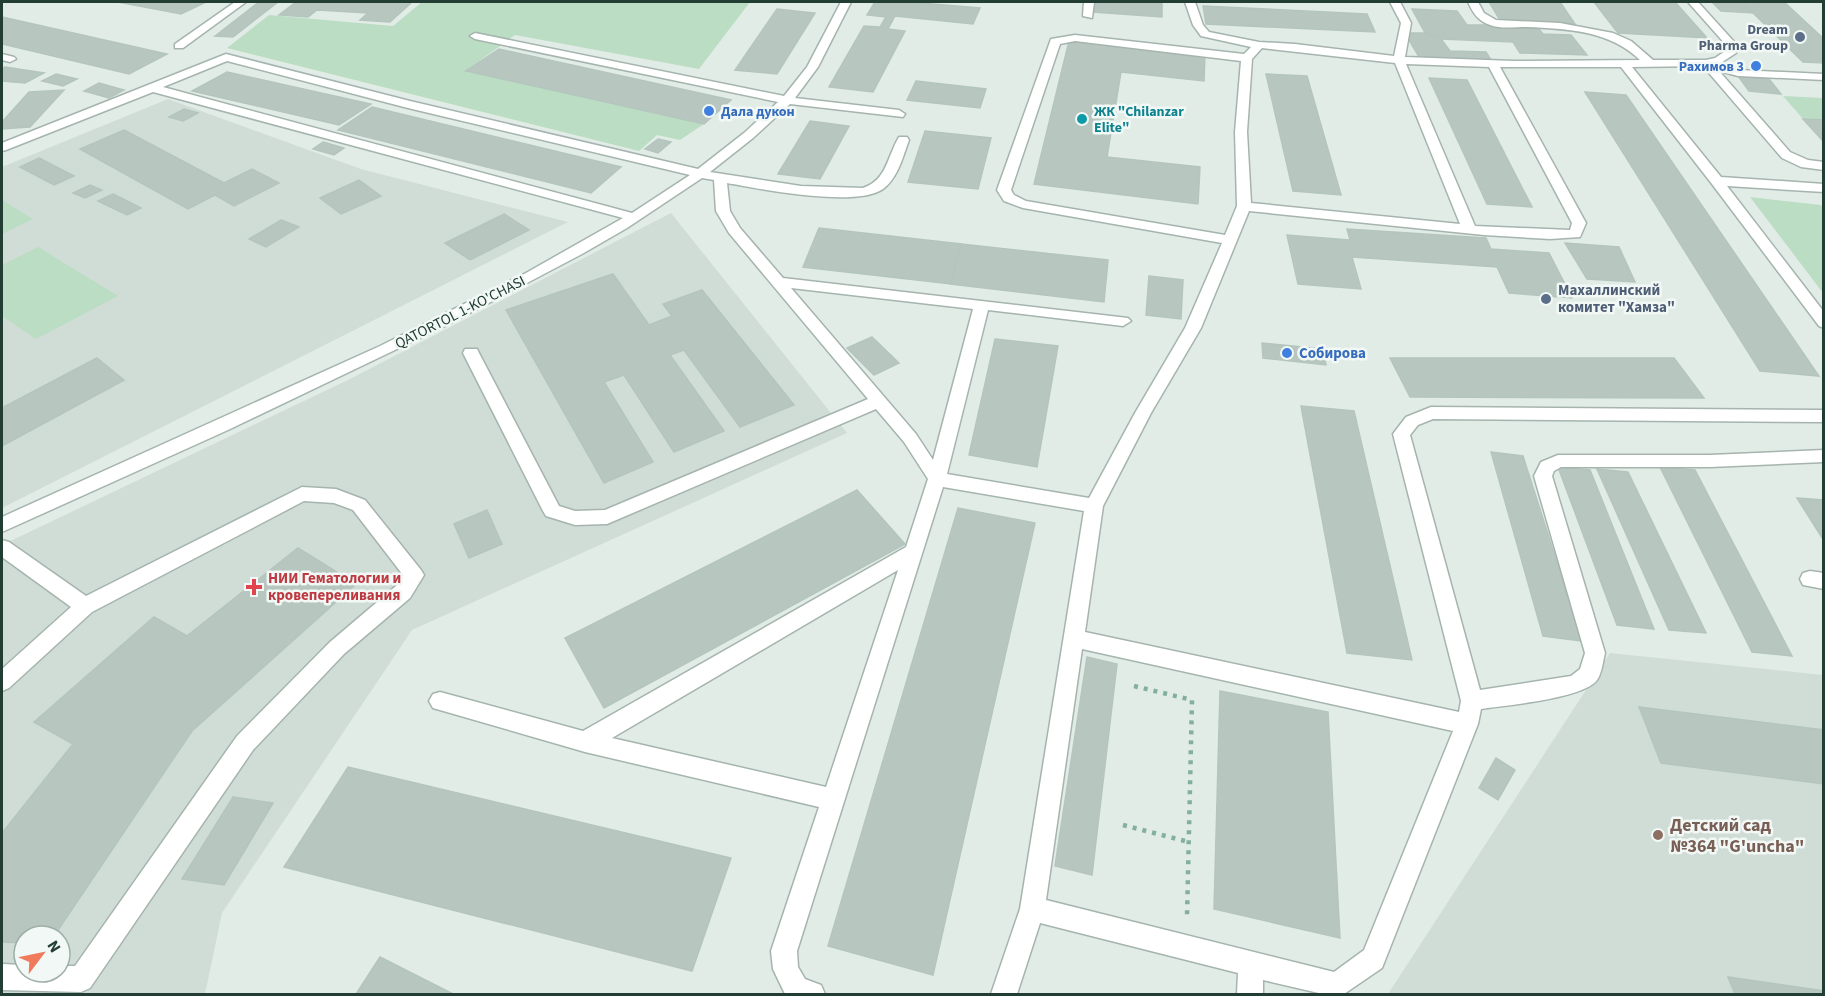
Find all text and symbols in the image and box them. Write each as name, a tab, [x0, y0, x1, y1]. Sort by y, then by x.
place label: Dream Pharma Group	[1698, 20, 1788, 56]
marker: Dream Pharma Group	[1793, 30, 1807, 44]
place label: Рахимов 3	[1679, 57, 1744, 77]
marker: Рахимов 3	[1749, 59, 1763, 73]
place label: Дала дукон	[721, 102, 795, 122]
place label: ЖК "Chilanzar Elite"	[1094, 102, 1184, 138]
marker: Дала дукон	[702, 104, 716, 118]
marker: ЖК "Chilanzar Elite"	[1075, 112, 1089, 126]
street label: QATORTOL 1-KO'CHASI	[391, 270, 529, 354]
place label: Махаллинский комитет "Хамза"	[1558, 280, 1675, 318]
marker: Махаллинский комитет "Хамза"	[1539, 292, 1553, 306]
place label: Собирова	[1299, 343, 1366, 364]
marker: Собирова	[1280, 346, 1294, 360]
place label: НИИ Гематологии и кровепереливания	[268, 568, 401, 606]
marker: НИИ Гематологии и кровепереливания	[245, 578, 263, 596]
place label: Детский сад №364 "G'uncha"	[1670, 813, 1804, 859]
marker: Детский сад №364 "G'uncha"	[1651, 828, 1665, 842]
north arrow	[12, 924, 72, 984]
text: N	[42, 936, 66, 957]

